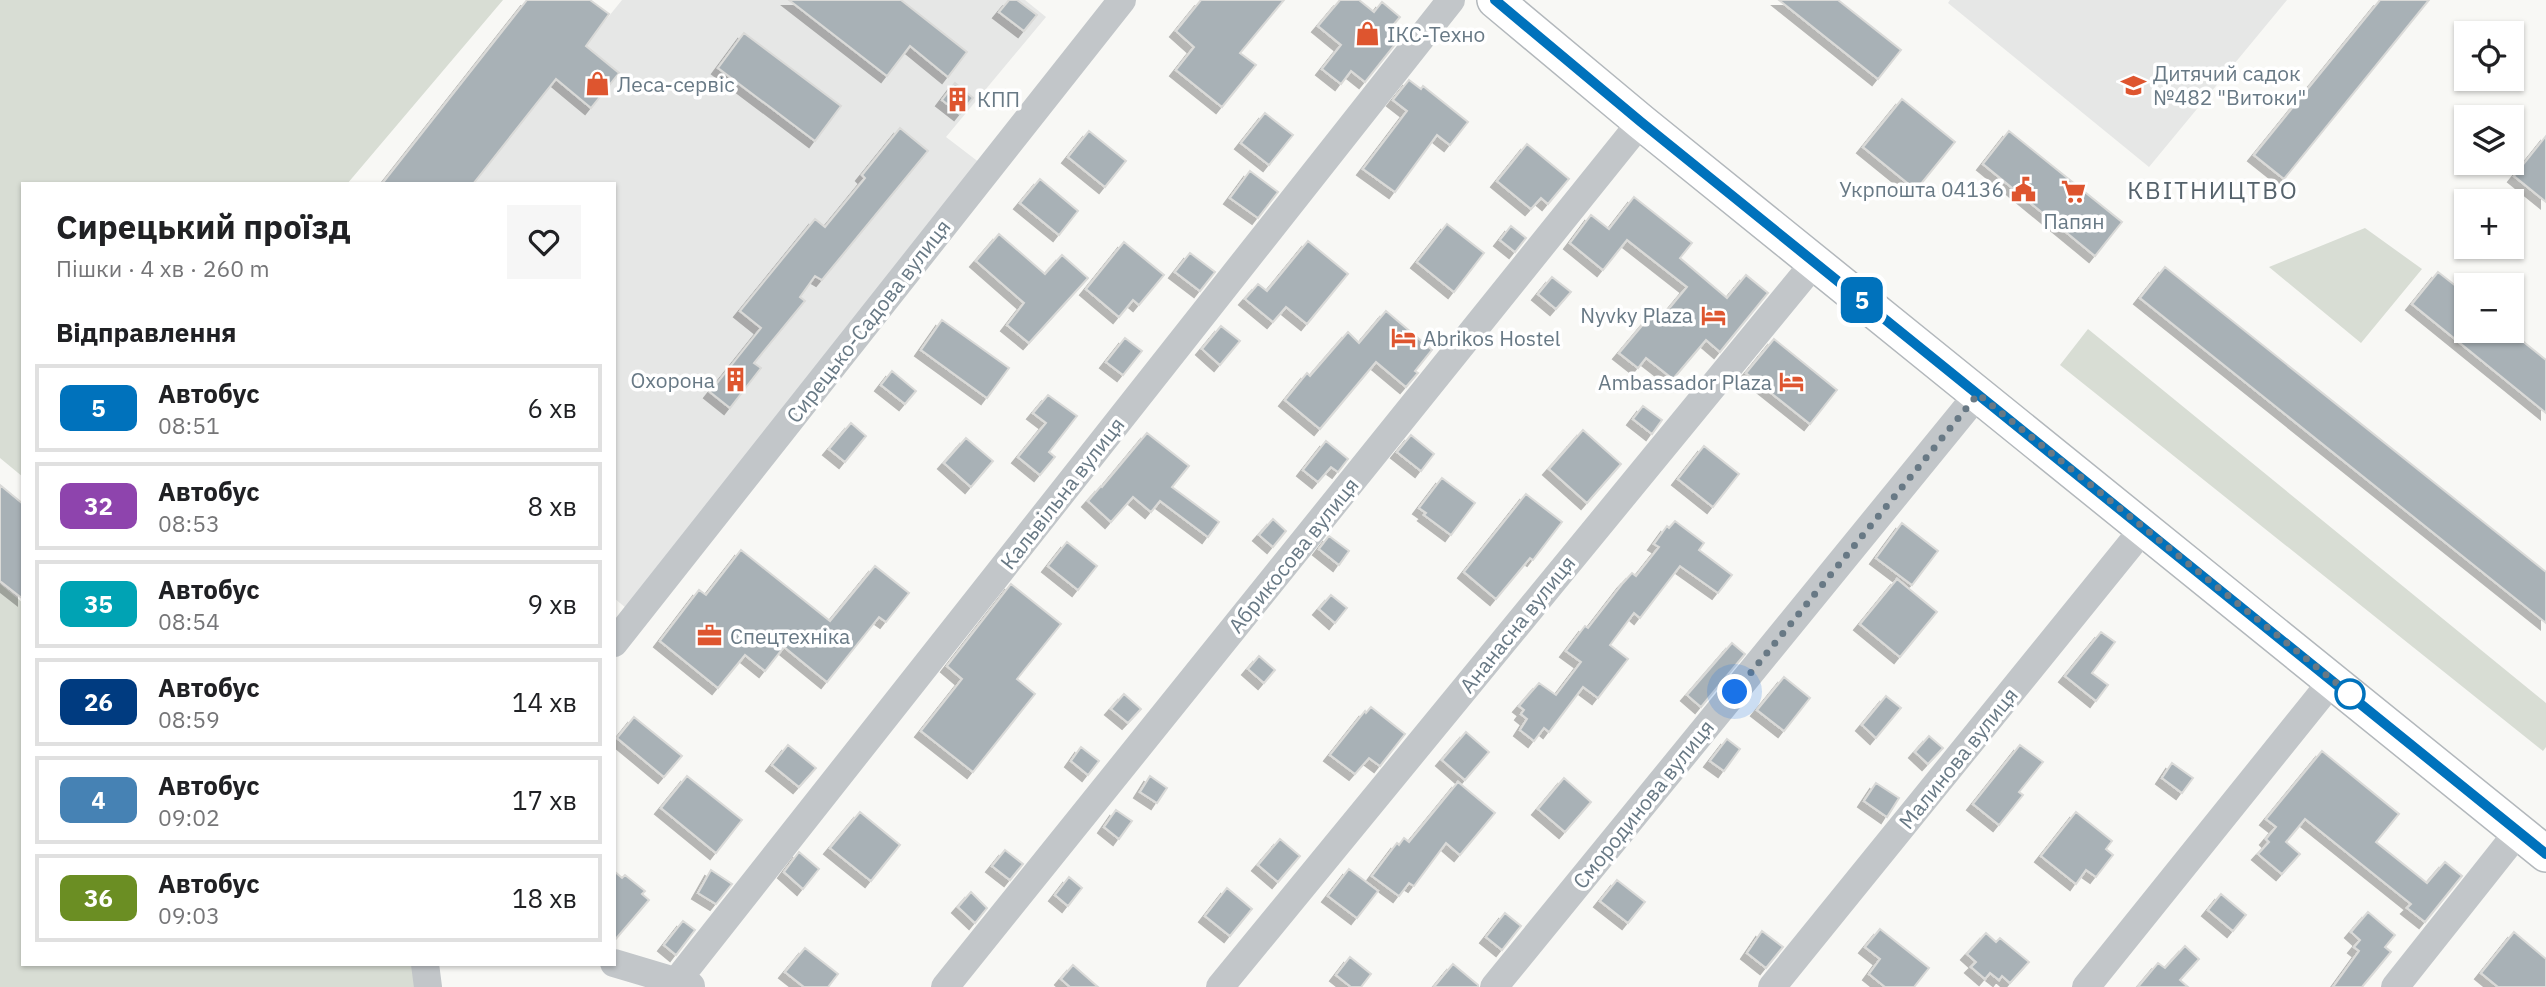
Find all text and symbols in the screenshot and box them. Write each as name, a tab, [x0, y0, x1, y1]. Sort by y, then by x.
shop icon: ІКС-Техно	[1353, 20, 1381, 48]
place label: ІКС-Техно	[1387, 20, 1485, 48]
map controls	[2454, 21, 2524, 343]
button: locate	[2454, 21, 2524, 91]
place label: Дитячий садок №482 "Витоки"	[2153, 59, 2306, 111]
shop icon: Леса-сервіс	[583, 70, 611, 98]
place label: Леса-сервіс	[617, 70, 735, 98]
school or university icon: Дитячий садок №482 "Витоки"	[2119, 71, 2147, 99]
building icon: КПП	[943, 85, 971, 113]
place label: КПП	[977, 85, 1020, 113]
button: layers	[2454, 105, 2524, 175]
district label: КВІТНИЦТВО	[2127, 174, 2299, 206]
place label: Укрпошта 04136	[1839, 175, 2004, 203]
public building icon: Укрпошта 04136	[2010, 175, 2038, 203]
supermarket icon: Папян	[2060, 178, 2088, 206]
button: +	[2454, 189, 2524, 259]
text: Сирецький проїзд	[56, 205, 350, 248]
button: heart	[507, 205, 581, 279]
place label: Папян	[2043, 207, 2105, 235]
street label: Сирецько-Садова вулиця	[780, 213, 956, 429]
text: Пішки · 4 хв · 260 m	[56, 253, 270, 283]
button: −	[2454, 273, 2524, 343]
line badge: 5	[1839, 277, 1885, 323]
text: 5	[1855, 284, 1869, 316]
place label: Nyvky Plaza	[1580, 301, 1693, 329]
hotel icon: Nyvky Plaza	[1699, 301, 1727, 329]
text: Відправлення	[56, 315, 237, 349]
hotel icon: Abrikos Hostel	[1389, 324, 1417, 352]
place label: Abrikos Hostel	[1423, 324, 1561, 352]
place label: Охорона	[630, 366, 715, 394]
building icon: Охорона	[721, 366, 749, 394]
place label: Ambassador Plaza	[1598, 368, 1772, 396]
hotel icon: Ambassador Plaza	[1778, 368, 1806, 396]
text: Автобус	[158, 376, 260, 410]
text: 6 хв	[528, 391, 577, 425]
text: 5	[91, 392, 106, 424]
text: 08:51	[158, 410, 220, 440]
street label: Кальвільна вулиця	[994, 411, 1130, 575]
street label: Абрикосова вулиця	[1222, 471, 1364, 639]
text: Автобус	[158, 474, 260, 508]
text: 8 хв	[528, 489, 577, 523]
text: 32	[84, 490, 113, 522]
text: 08:53	[158, 508, 220, 538]
street label: Ананасна вулиця	[1453, 549, 1581, 699]
text: Автобус	[158, 572, 260, 606]
text: 9 хв	[528, 587, 577, 621]
text: 35	[84, 588, 113, 620]
text: 08:54	[158, 606, 220, 636]
office icon: Спецтехніка	[696, 622, 724, 650]
place label: Спецтехніка	[730, 622, 850, 650]
text: Автобус	[158, 670, 260, 704]
your location	[1717, 674, 1752, 709]
unlabelled marker	[2335, 679, 2365, 709]
street label: Малинова вулиця	[1892, 681, 2024, 835]
text: 14 хв	[512, 685, 577, 719]
text: 26	[84, 686, 113, 718]
text: 08:59	[158, 704, 220, 734]
street label: Смородинова вулиця	[1566, 714, 1720, 894]
text: Автобус	[158, 768, 260, 802]
text: 17 хв	[512, 783, 577, 817]
text: 4	[91, 784, 106, 816]
text: 09:02	[158, 802, 220, 832]
text: Автобус	[158, 866, 260, 900]
text: 18 хв	[512, 881, 577, 915]
text: 36	[84, 882, 113, 914]
text: 09:03	[158, 900, 220, 930]

